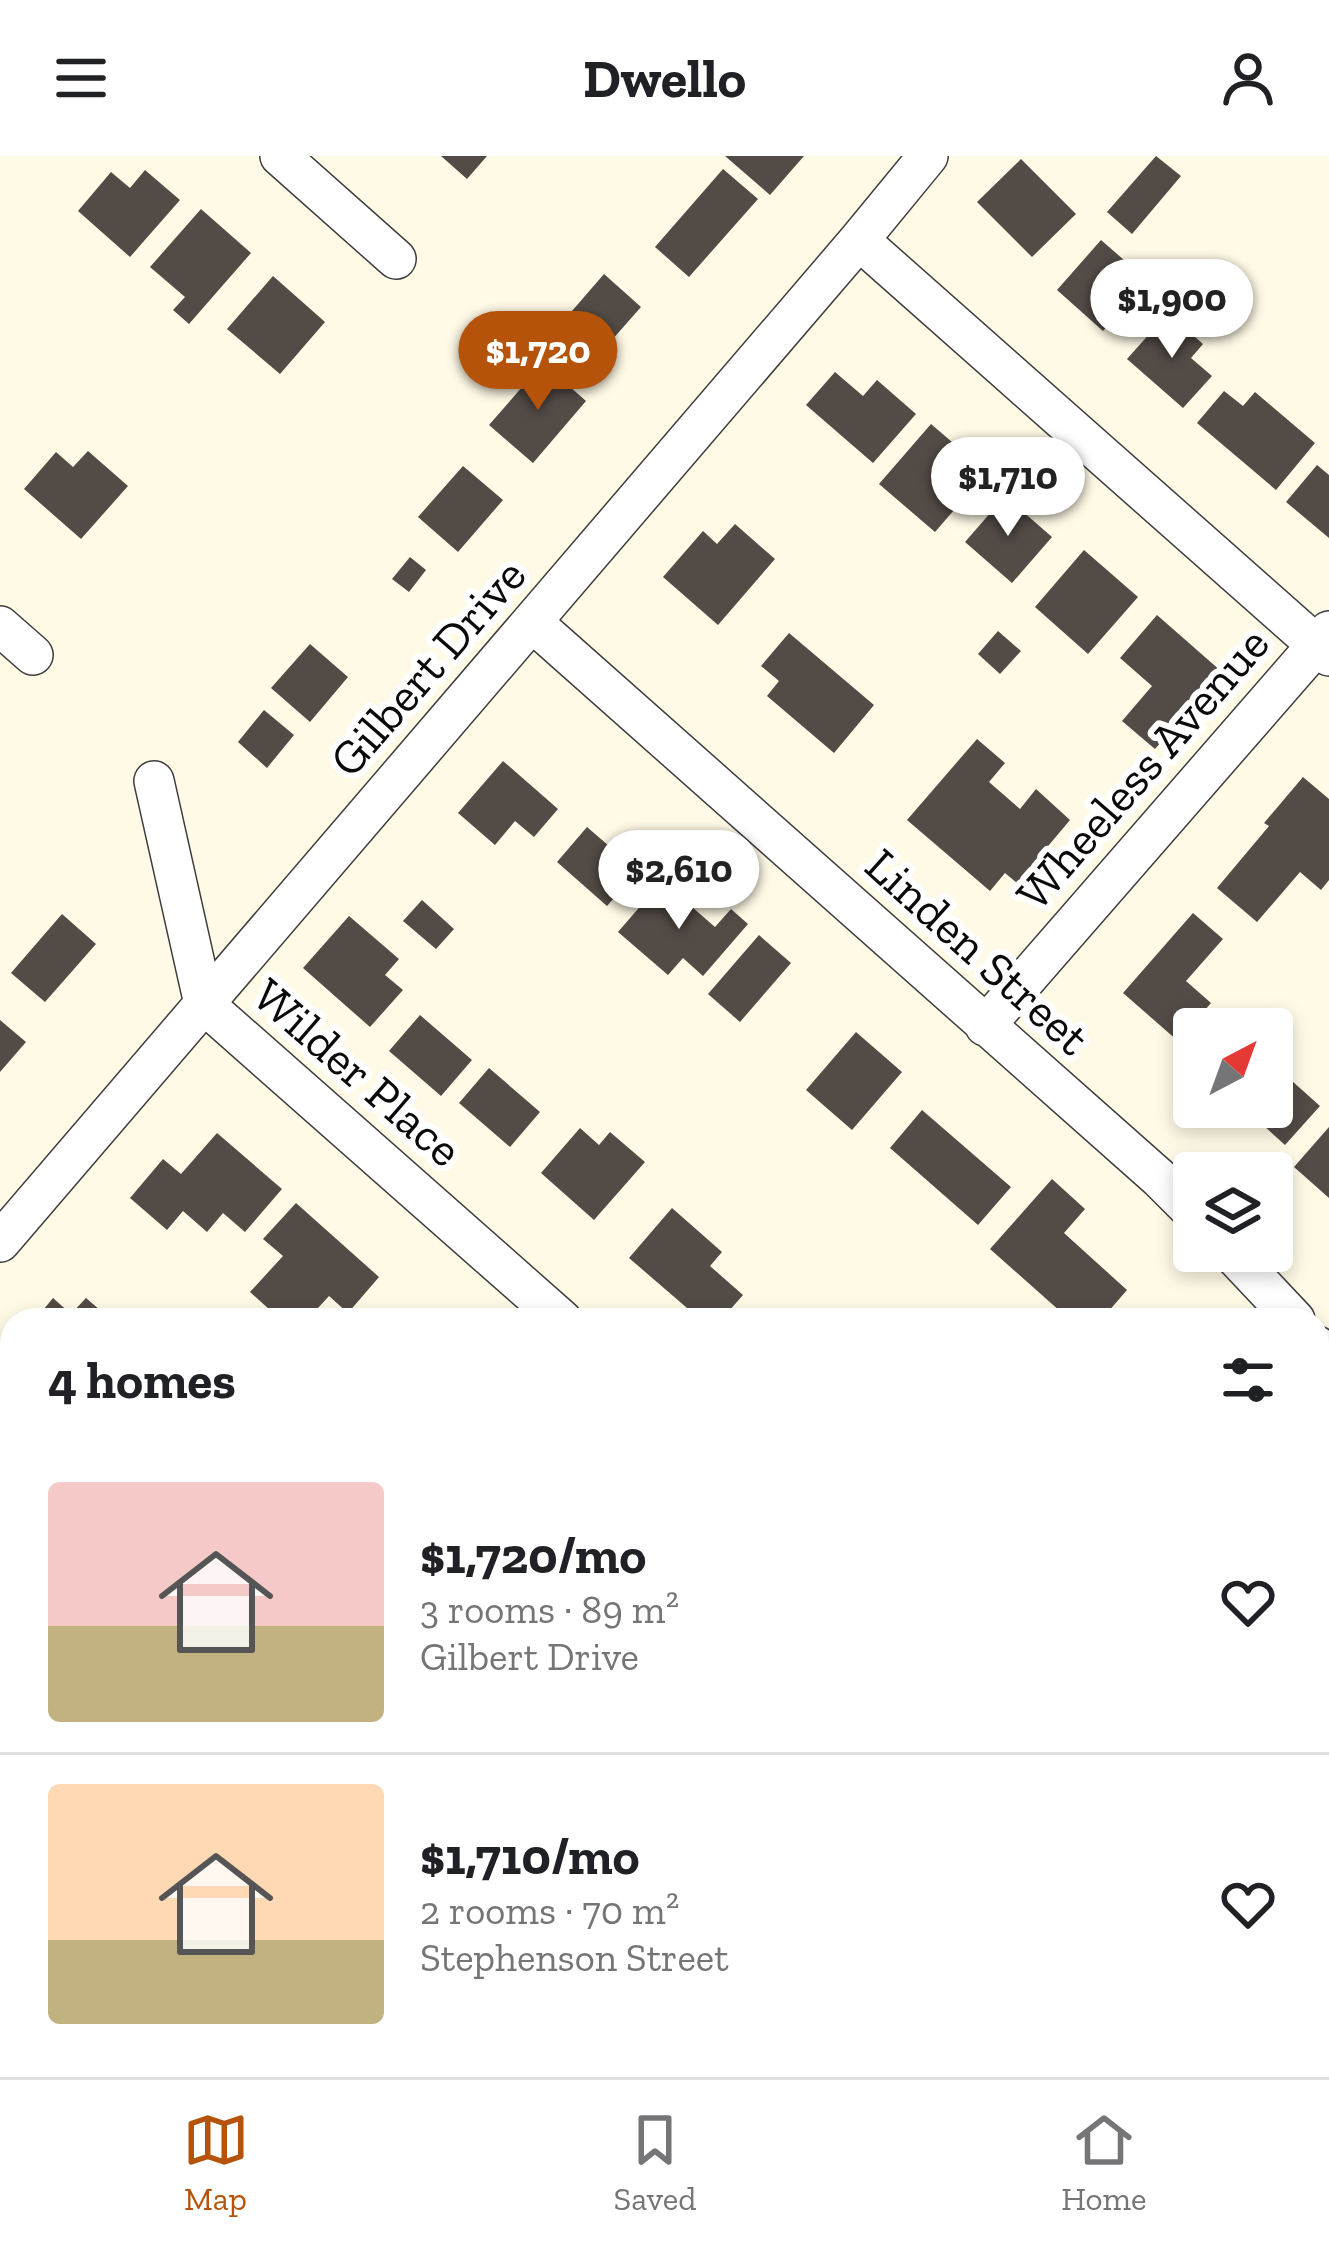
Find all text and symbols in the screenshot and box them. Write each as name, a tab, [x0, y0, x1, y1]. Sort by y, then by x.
icon: menu	[48, 45, 114, 111]
icon: person	[1215, 45, 1281, 111]
text: Dwello	[583, 46, 746, 111]
pin: $1,900	[1074, 259, 1270, 361]
text: $1,900	[1117, 274, 1227, 321]
pin: $1,720	[440, 311, 636, 413]
text: $1,720	[485, 326, 591, 373]
pin: $1,710	[910, 437, 1106, 539]
text: $1,710	[958, 452, 1058, 499]
street label: Gilbert Drive	[317, 547, 537, 788]
street label: Wheeless Avenue	[1004, 615, 1281, 921]
pin: $2,610	[581, 830, 777, 932]
street label: Linden Street	[854, 836, 1101, 1067]
text: $2,610	[625, 845, 733, 892]
street label: Wilder Place	[242, 966, 474, 1178]
north arrow	[1173, 1008, 1293, 1128]
map controls	[1173, 1008, 1293, 1272]
button: layers	[1173, 1152, 1293, 1272]
icon: filters	[1215, 1347, 1281, 1413]
text: 4 homes	[48, 1350, 236, 1411]
text: $1,720/mo	[420, 1525, 646, 1586]
icon: home	[144, 1530, 288, 1674]
icon: heart	[1215, 1569, 1281, 1635]
text: 3 rooms · 89 m²	[420, 1586, 679, 1633]
text: Gilbert Drive	[420, 1633, 639, 1680]
text: $1,710/mo	[420, 1826, 639, 1887]
icon: home	[144, 1832, 288, 1976]
icon: heart	[1215, 1871, 1281, 1937]
text: 2 rooms · 70 m²	[420, 1887, 679, 1934]
text: Stephenson Street	[420, 1934, 729, 1981]
tab: Map	[183, 2107, 249, 2218]
tab: Saved	[614, 2107, 696, 2218]
tab: Home	[1061, 2107, 1146, 2218]

